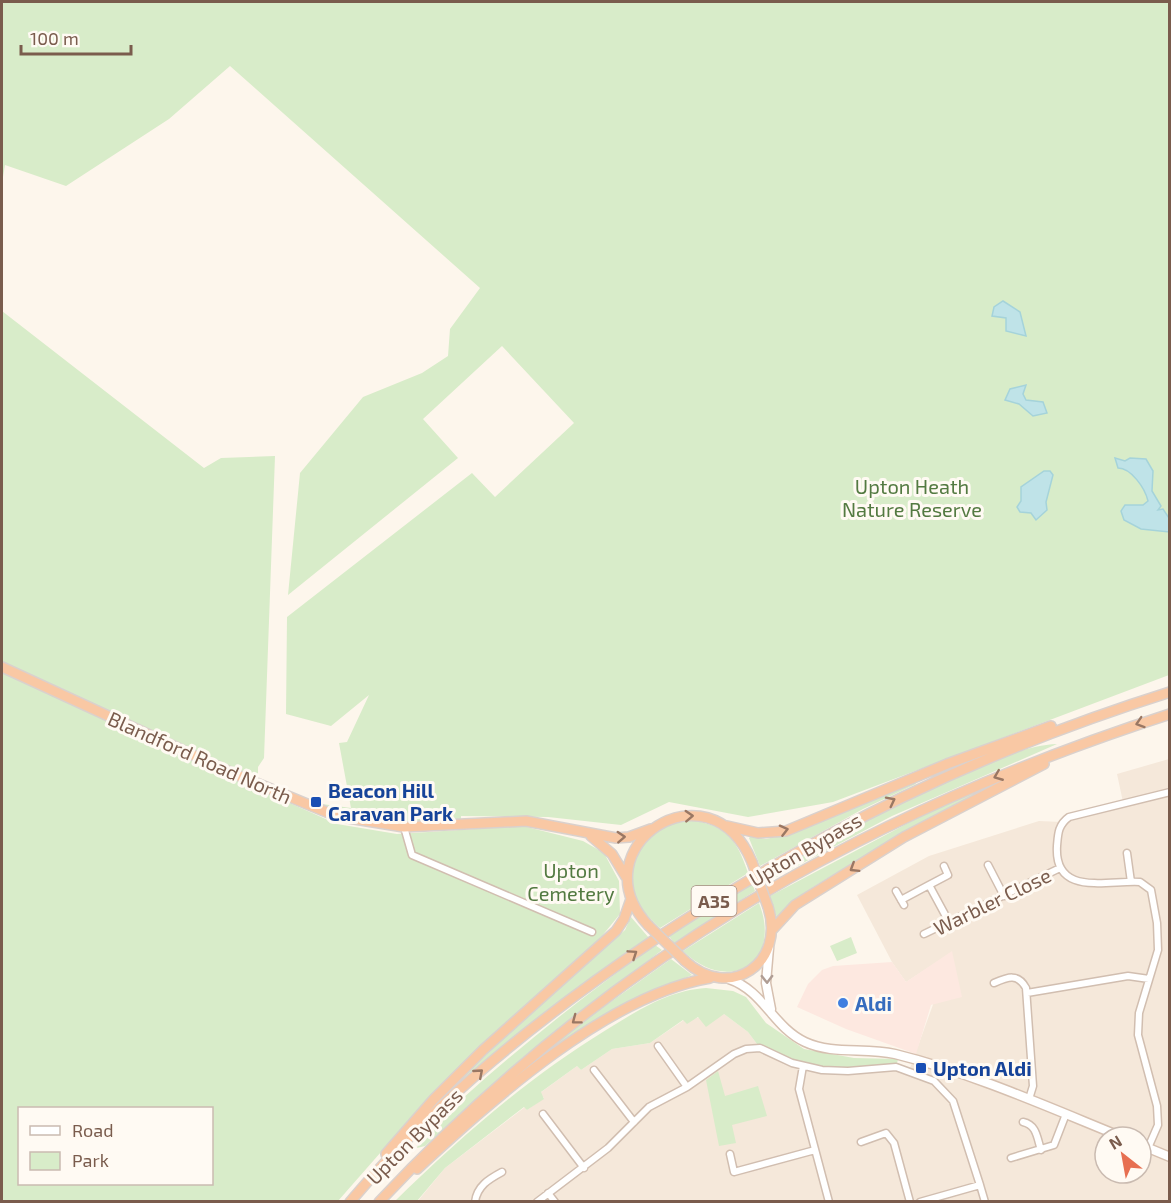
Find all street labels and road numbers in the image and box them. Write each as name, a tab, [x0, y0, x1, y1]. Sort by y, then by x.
street label: Blandford Road North	[105, 706, 295, 808]
street label: Upton Bypass	[745, 807, 865, 891]
street label: Warbler Close	[929, 862, 1055, 940]
road number: A35	[692, 886, 736, 916]
street label: Upton Bypass	[361, 1083, 467, 1189]

